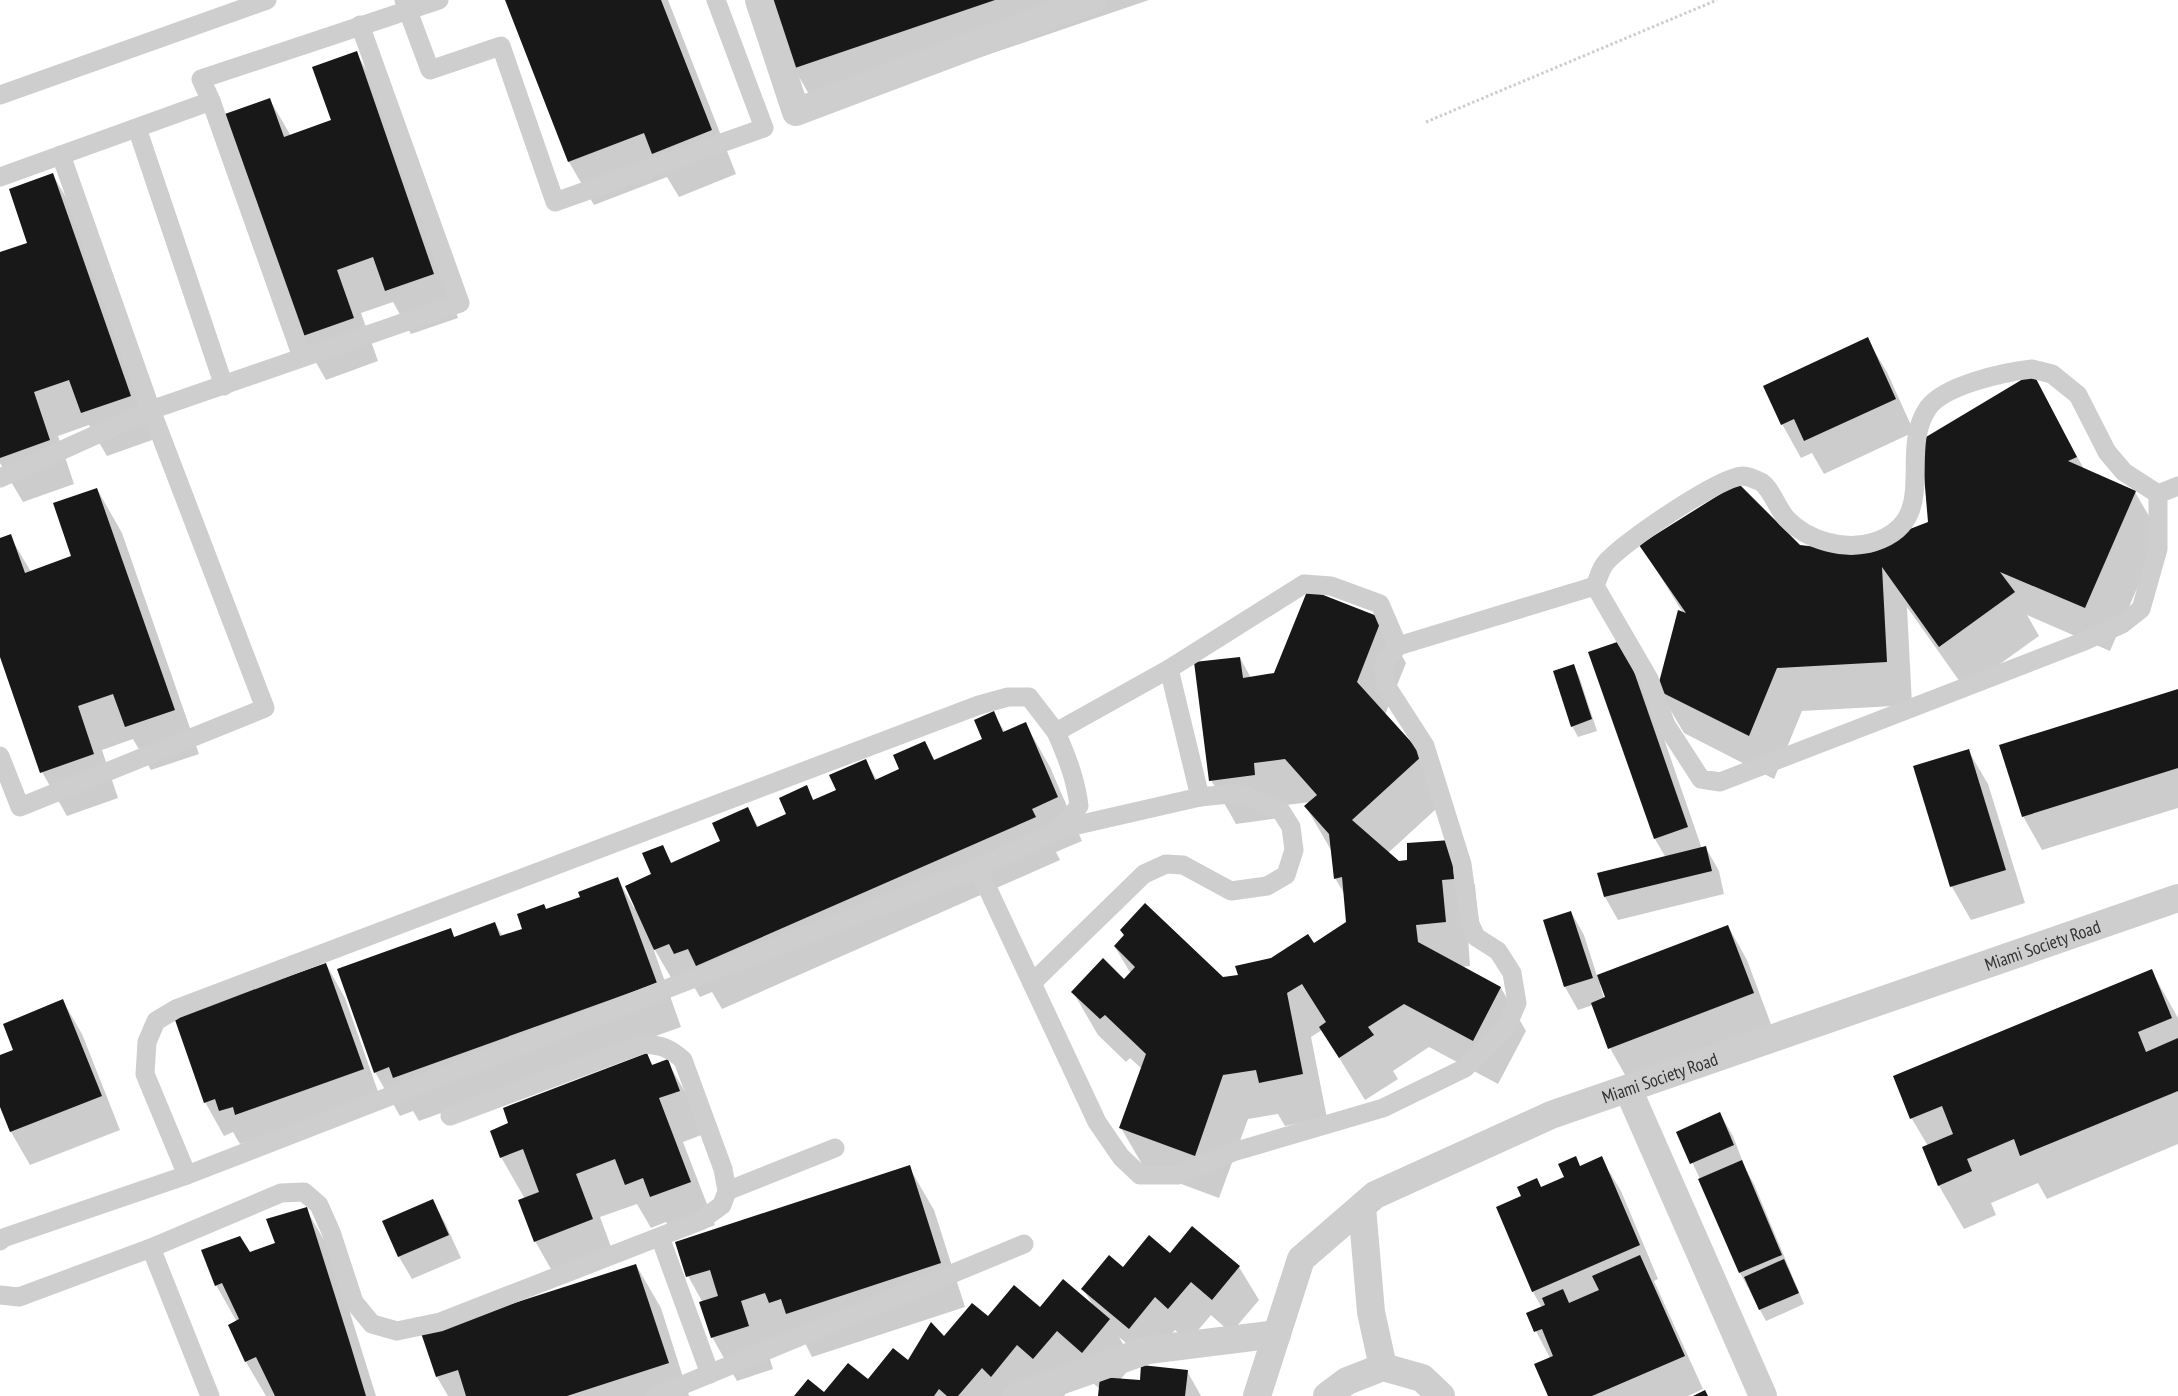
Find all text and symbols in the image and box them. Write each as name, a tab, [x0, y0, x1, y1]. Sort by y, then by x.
street label: Miami Society Road	[1981, 914, 2103, 976]
street label: Miami Society Road	[1599, 1047, 1721, 1108]

